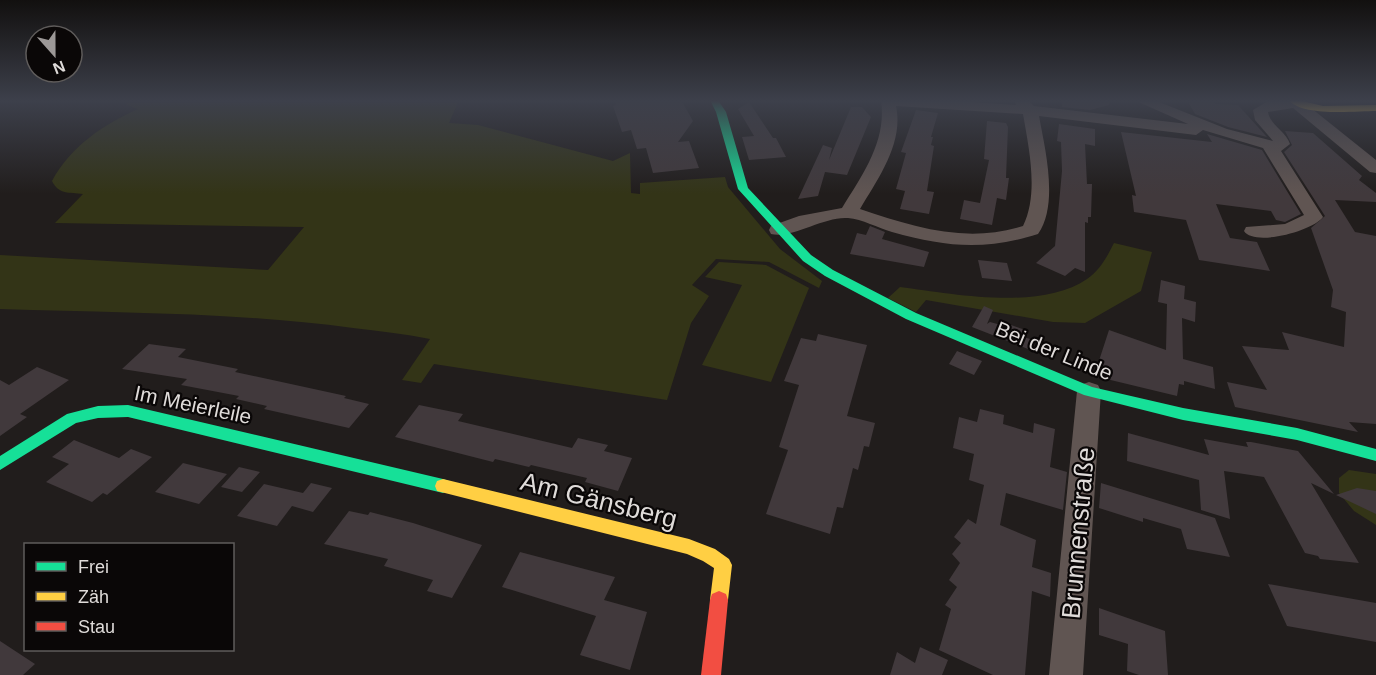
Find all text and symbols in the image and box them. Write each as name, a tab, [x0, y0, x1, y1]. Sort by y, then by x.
north arrow	[24, 24, 84, 84]
text: N	[51, 58, 68, 78]
street label: Bei der Linde	[993, 317, 1116, 384]
street label: Im Meierleile	[132, 381, 254, 428]
street label: Brunnenstraße	[1056, 446, 1100, 620]
street label: Am Gänsberg	[518, 466, 680, 534]
legend	[24, 543, 234, 651]
text: Frei	[78, 557, 109, 577]
text: Zäh	[78, 587, 109, 607]
text: Stau	[78, 617, 115, 637]

